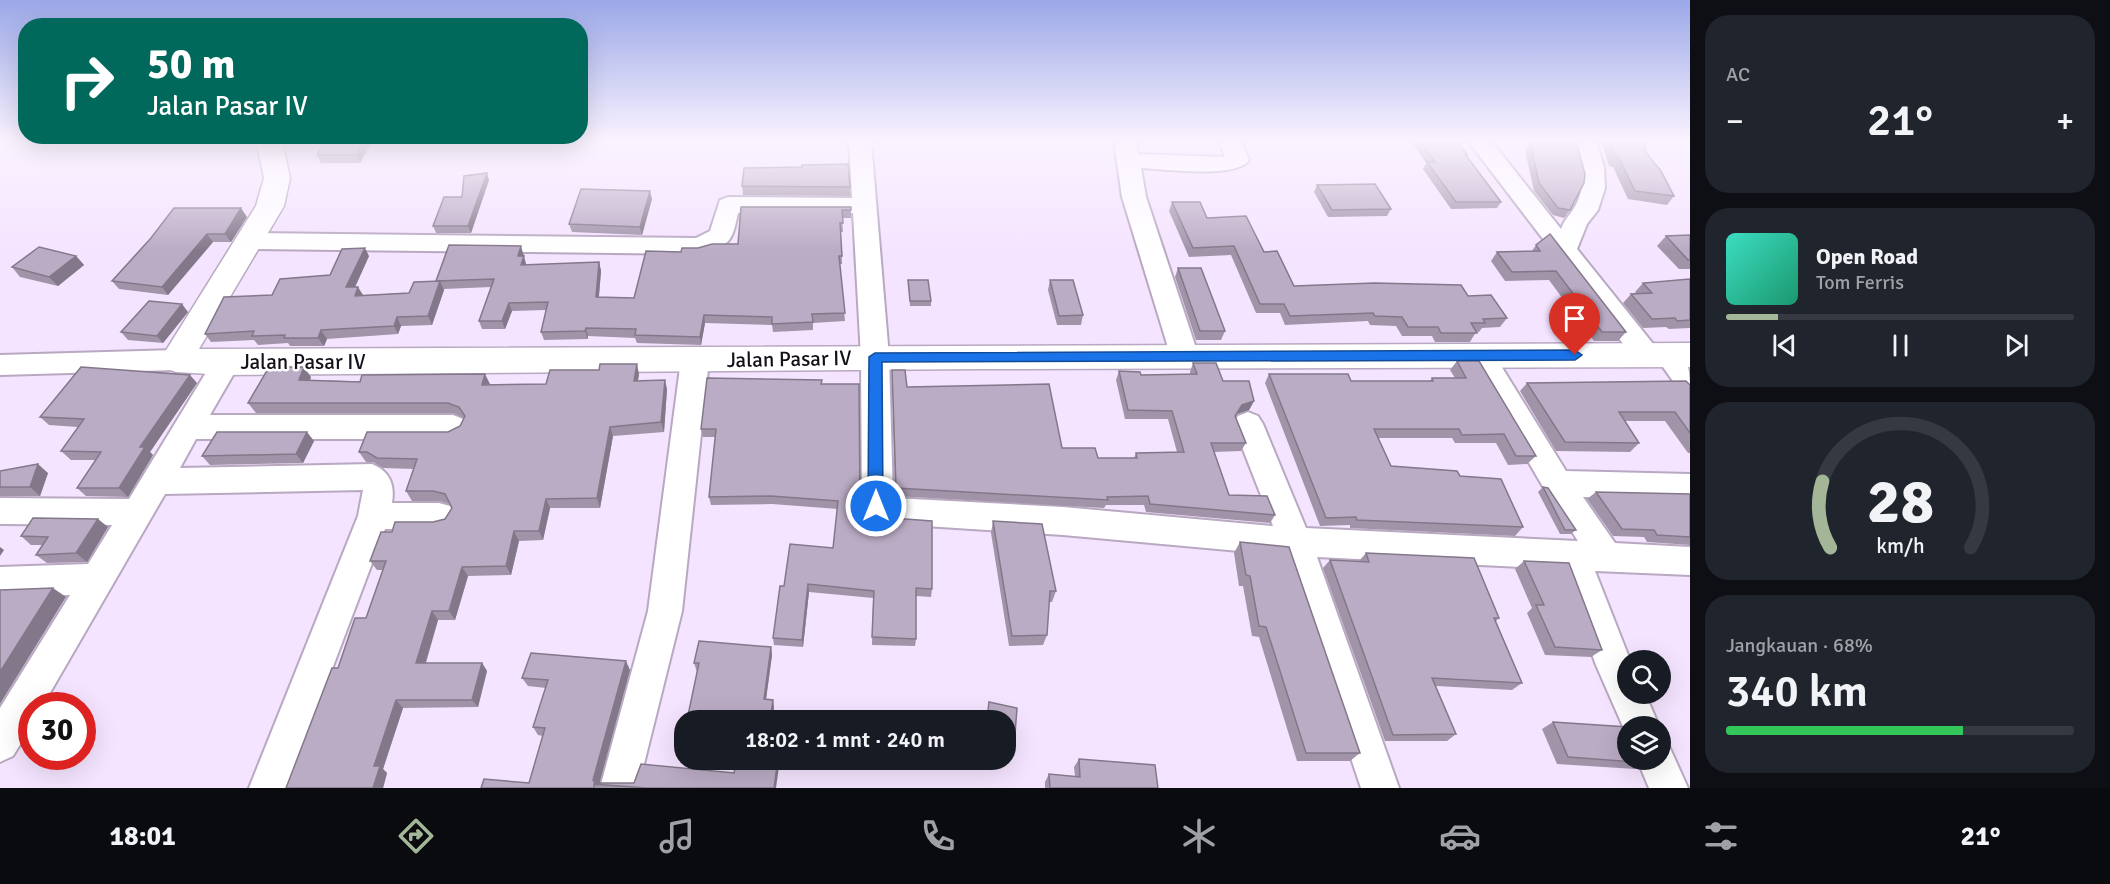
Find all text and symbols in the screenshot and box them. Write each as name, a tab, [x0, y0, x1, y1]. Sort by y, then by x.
text: 50 m	[147, 39, 236, 90]
icon: right	[48, 42, 126, 120]
text: AC	[1726, 62, 1750, 87]
text: Jalan Pasar IV	[147, 90, 308, 123]
text: 21°	[1867, 93, 1933, 148]
text: −	[1726, 101, 1744, 142]
text: +	[2056, 101, 2074, 142]
text: Open Road	[1816, 243, 1918, 270]
text: Tom Ferris	[1816, 270, 1904, 295]
pin	[1549, 293, 1600, 355]
icon: arrive	[1558, 302, 1591, 335]
icon: previous	[1768, 329, 1801, 362]
icon: pause	[1884, 329, 1917, 362]
icon: next	[2000, 329, 2033, 362]
street label: Jalan Pasar IV	[726, 345, 852, 373]
street label: Jalan Pasar IV	[241, 349, 365, 375]
text: 28	[1866, 463, 1934, 540]
position arrow	[844, 474, 908, 538]
text: km/h	[1876, 533, 1924, 559]
text: Jangkauan · 68%	[1726, 633, 1873, 658]
map controls	[1617, 650, 1671, 770]
button: search	[1617, 650, 1671, 704]
text: 340 km	[1726, 664, 1868, 719]
speed limit sign: 30	[18, 692, 96, 770]
button: layers	[1617, 716, 1671, 770]
text: 18:02 · 1 mnt · 240 m	[745, 726, 945, 753]
icon: directions	[395, 815, 437, 857]
icon: music	[656, 815, 698, 857]
icon: phone	[917, 815, 959, 857]
icon: climate	[1178, 815, 1220, 857]
icon: car	[1439, 815, 1481, 857]
icon: filters	[1700, 815, 1742, 857]
text: 18:01	[109, 820, 176, 853]
text: 21°	[1961, 820, 2001, 853]

